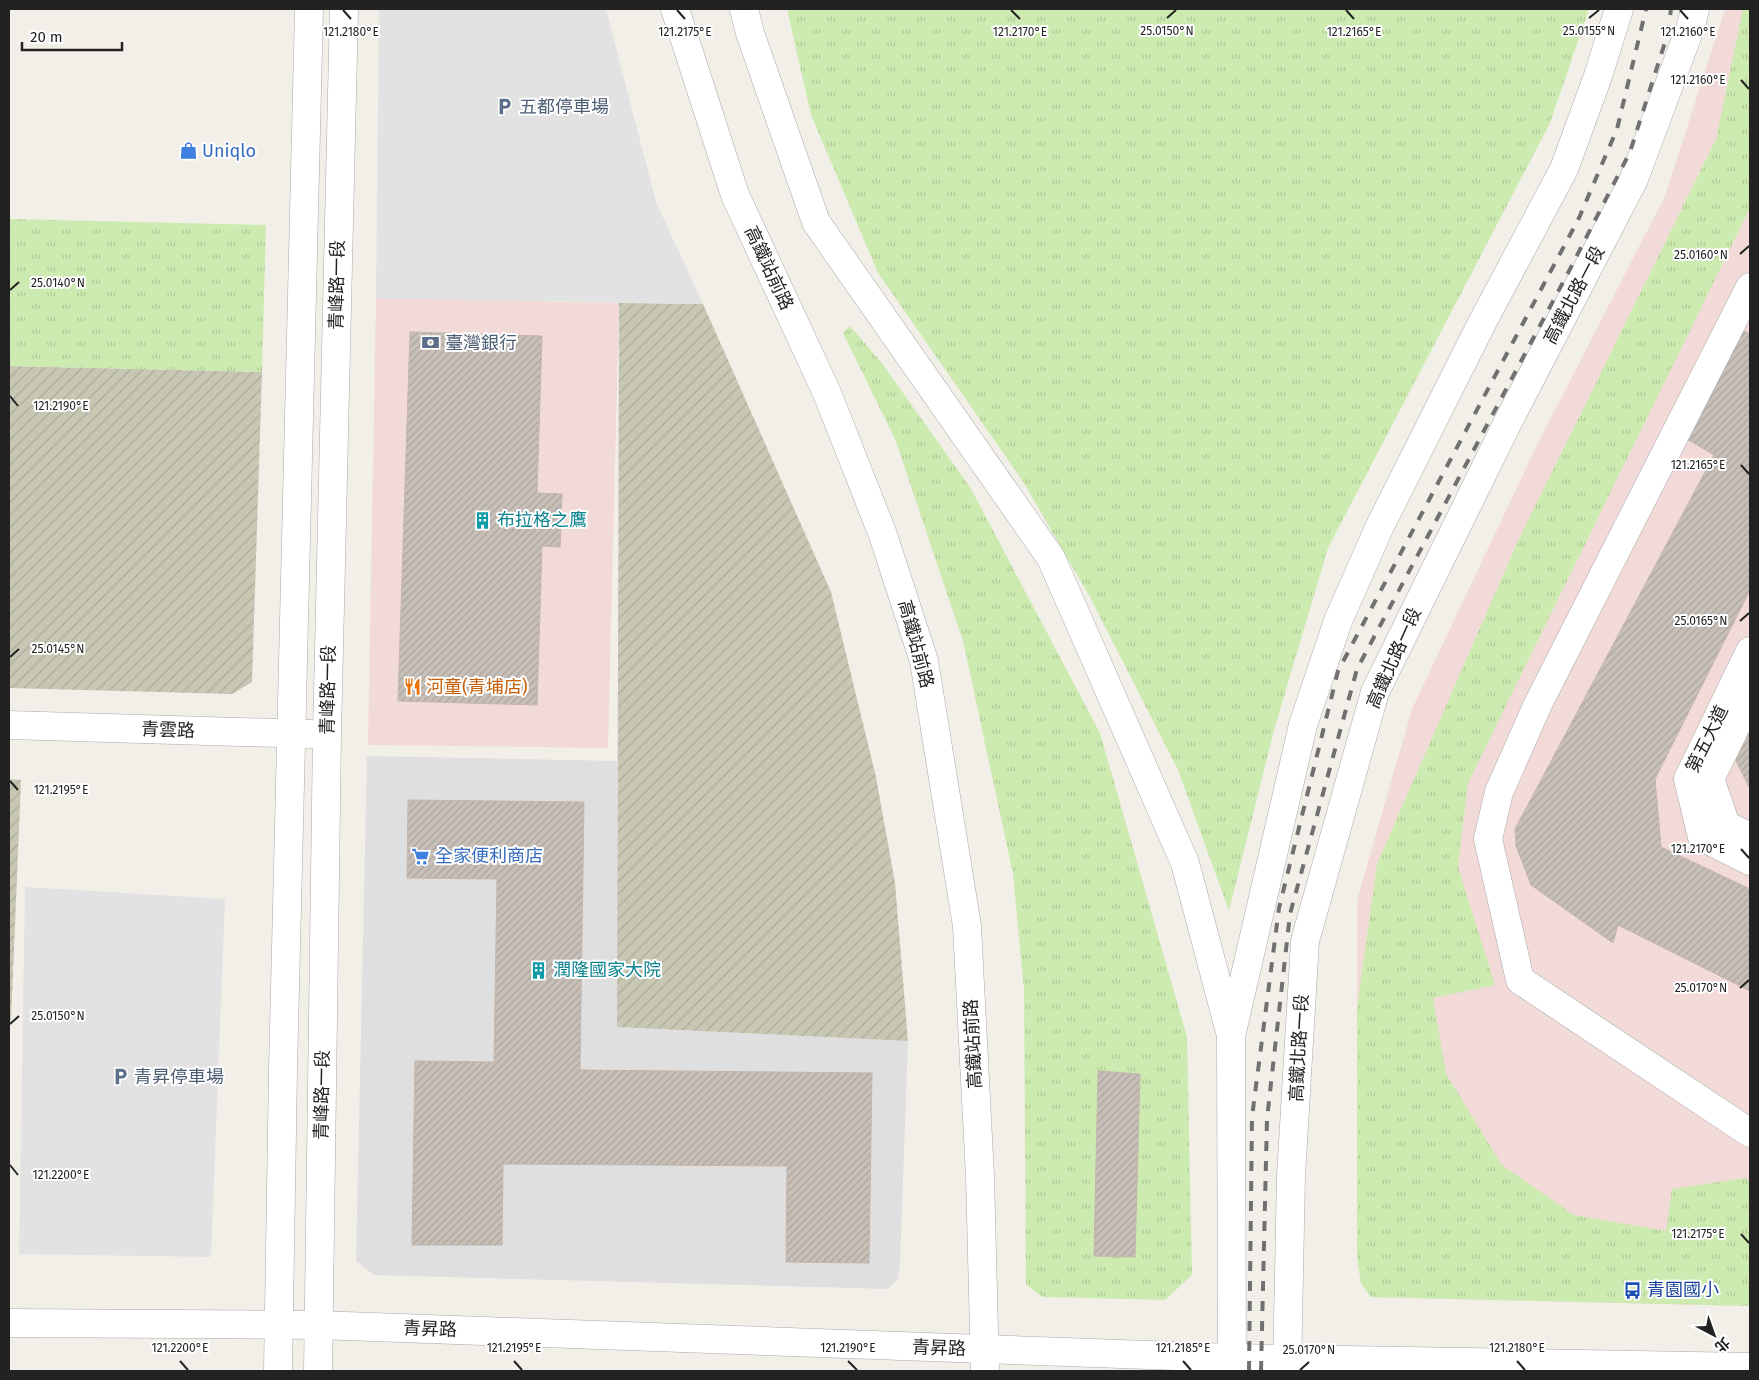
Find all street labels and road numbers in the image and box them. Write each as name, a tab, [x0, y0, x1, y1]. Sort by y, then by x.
street label: 高鐵站前路	[740, 223, 798, 313]
street label: 青峰路一段	[325, 240, 349, 330]
street label: 高鐵北路一段	[1539, 242, 1609, 348]
street label: 高鐵站前路	[894, 598, 938, 690]
street label: 高鐵北路一段	[1362, 604, 1426, 712]
street label: 青峰路一段	[316, 645, 340, 735]
street label: 第五大道	[1681, 702, 1733, 776]
street label: 青雲路	[141, 718, 195, 742]
street label: 高鐵北路一段	[1285, 993, 1313, 1103]
street label: 高鐵站前路	[960, 998, 986, 1090]
street label: 青峰路一段	[310, 1050, 334, 1140]
street label: 青昇路	[403, 1317, 457, 1341]
street label: 青昇路	[912, 1336, 966, 1360]

